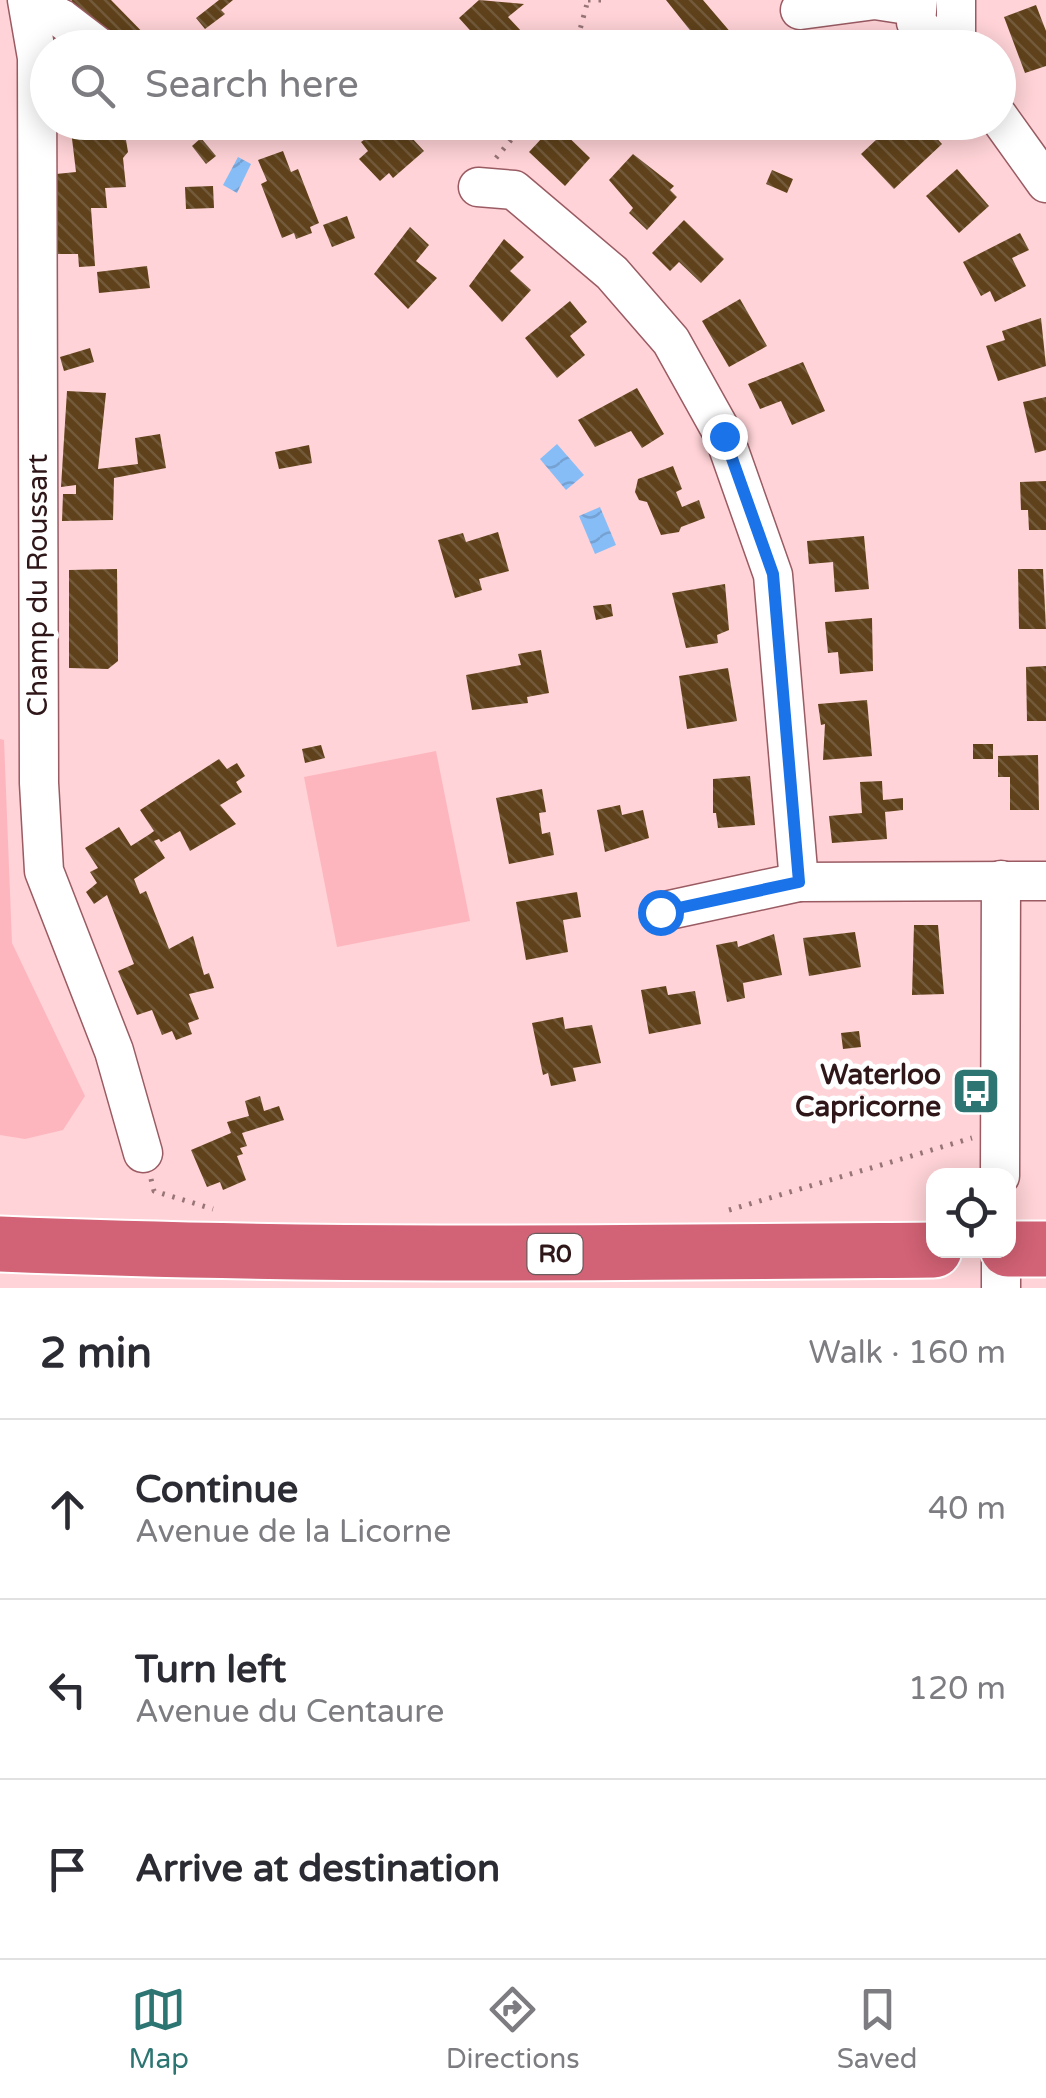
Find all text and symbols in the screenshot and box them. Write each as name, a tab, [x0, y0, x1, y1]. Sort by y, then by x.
search box	[30, 30, 1016, 140]
icon: search	[65, 58, 120, 113]
text: Search here	[145, 62, 359, 108]
route end	[702, 414, 748, 460]
street label: Champ du Roussart	[21, 453, 55, 716]
route start	[638, 890, 684, 936]
place label: Waterloo Capricorne	[795, 1058, 941, 1124]
bus stop icon: Waterloo Capricorne	[950, 1065, 1002, 1117]
map controls	[926, 1168, 1016, 1258]
button: locate	[926, 1168, 1016, 1258]
road number: R0	[528, 1234, 582, 1274]
text: 2 min	[40, 1328, 152, 1379]
text: Walk · 160 m	[809, 1334, 1006, 1372]
text: Continue	[135, 1467, 298, 1513]
icon: ahead	[40, 1482, 95, 1537]
text: 40 m	[928, 1490, 1006, 1528]
text: Avenue de la Licorne	[135, 1513, 451, 1551]
text: Turn left	[135, 1647, 286, 1693]
icon: left	[40, 1662, 95, 1717]
text: 120 m	[908, 1670, 1006, 1708]
text: Avenue du Centaure	[135, 1693, 444, 1731]
icon: arrive	[40, 1842, 95, 1897]
text: Arrive at destination	[135, 1846, 500, 1892]
tab: Map	[128, 1982, 189, 2076]
tab: Directions	[446, 1982, 580, 2076]
tab: Saved	[837, 1982, 918, 2076]

